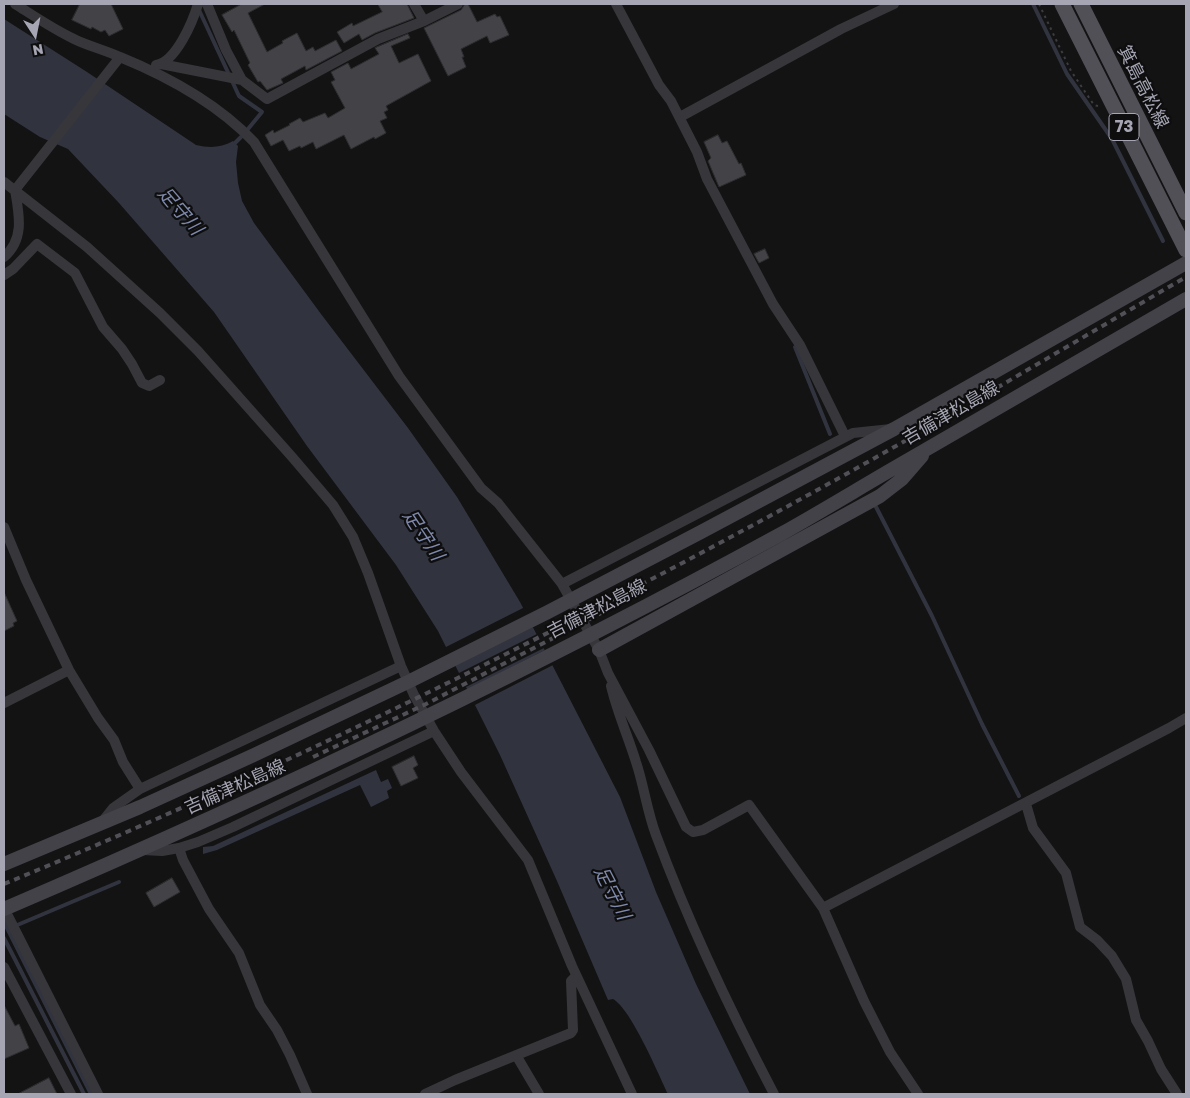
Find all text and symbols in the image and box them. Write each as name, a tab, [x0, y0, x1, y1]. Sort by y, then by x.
north arrow	[10, 10, 60, 60]
text: N	[31, 41, 45, 60]
street label: 箕島高松線	[1113, 42, 1173, 132]
road number: 73	[1109, 114, 1139, 140]
water label: 足守川	[153, 182, 207, 240]
street label: 吉備津松島線	[899, 377, 1003, 449]
water label: 足守川	[398, 505, 448, 565]
street label: 吉備津松島線	[544, 575, 650, 643]
street label: 吉備津松島線	[181, 755, 289, 819]
water label: 足守川	[589, 862, 635, 924]

